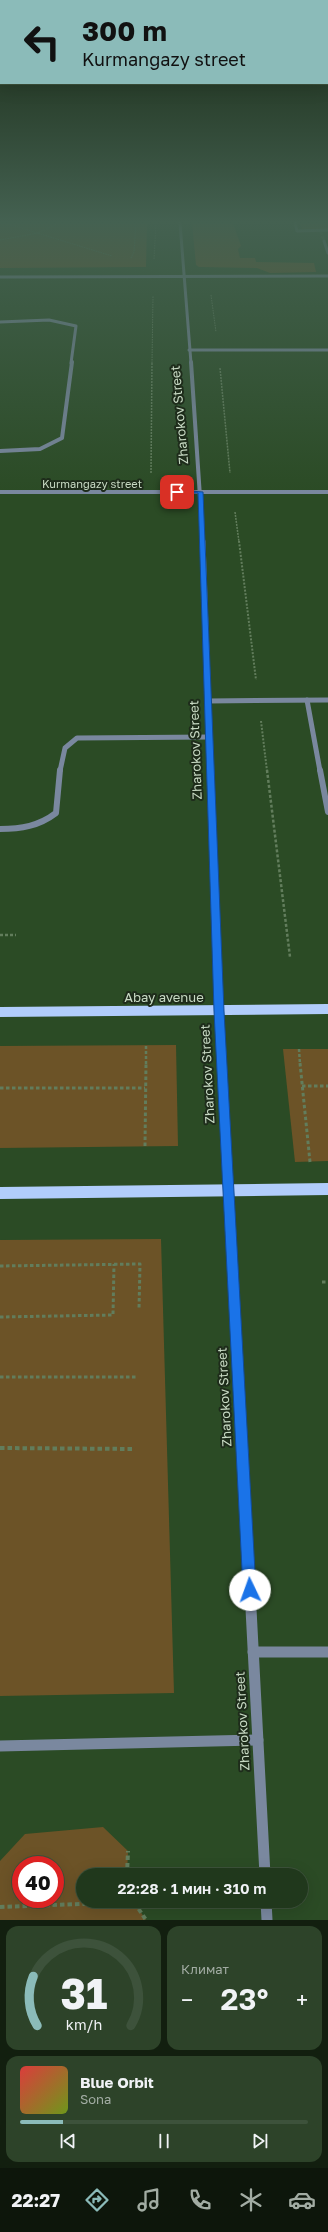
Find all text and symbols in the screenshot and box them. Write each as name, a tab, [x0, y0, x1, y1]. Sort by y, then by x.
text: 300 m	[82, 14, 167, 47]
icon: left	[16, 16, 68, 68]
text: Kurmangazy street	[82, 48, 246, 70]
street label: Zharokov Street	[167, 365, 191, 465]
pin	[160, 475, 194, 509]
street label: Kurmangazy street	[42, 477, 142, 490]
icon: arrive	[166, 481, 188, 503]
street label: Zharokov Street	[185, 700, 205, 800]
street label: Abay avenue	[124, 989, 204, 1005]
street label: Zharokov Street	[196, 1024, 218, 1124]
street label: Zharokov Street	[213, 1347, 235, 1447]
position arrow	[229, 1569, 271, 1611]
street label: Zharokov Street	[231, 1671, 253, 1771]
speed limit sign: 40	[12, 1856, 64, 1908]
text: 22:28 · 1 мин · 310 m	[118, 1879, 266, 1897]
text: Климат	[181, 1961, 229, 1977]
text: 31	[60, 1968, 107, 2018]
text: 23°	[221, 1981, 268, 2017]
text: −	[181, 1986, 193, 2013]
text: +	[296, 1986, 308, 2013]
text: km/h	[65, 2016, 102, 2033]
text: Blue Orbit	[80, 2073, 154, 2091]
text: Sona	[80, 2091, 111, 2107]
icon: previous	[57, 2130, 79, 2152]
icon: pause	[153, 2130, 175, 2152]
icon: next	[249, 2130, 271, 2152]
icon: directions	[83, 2186, 111, 2214]
icon: music	[135, 2186, 163, 2214]
icon: phone	[186, 2186, 214, 2214]
icon: climate	[237, 2186, 265, 2214]
icon: car	[288, 2186, 316, 2214]
text: 22:27	[12, 2189, 60, 2211]

